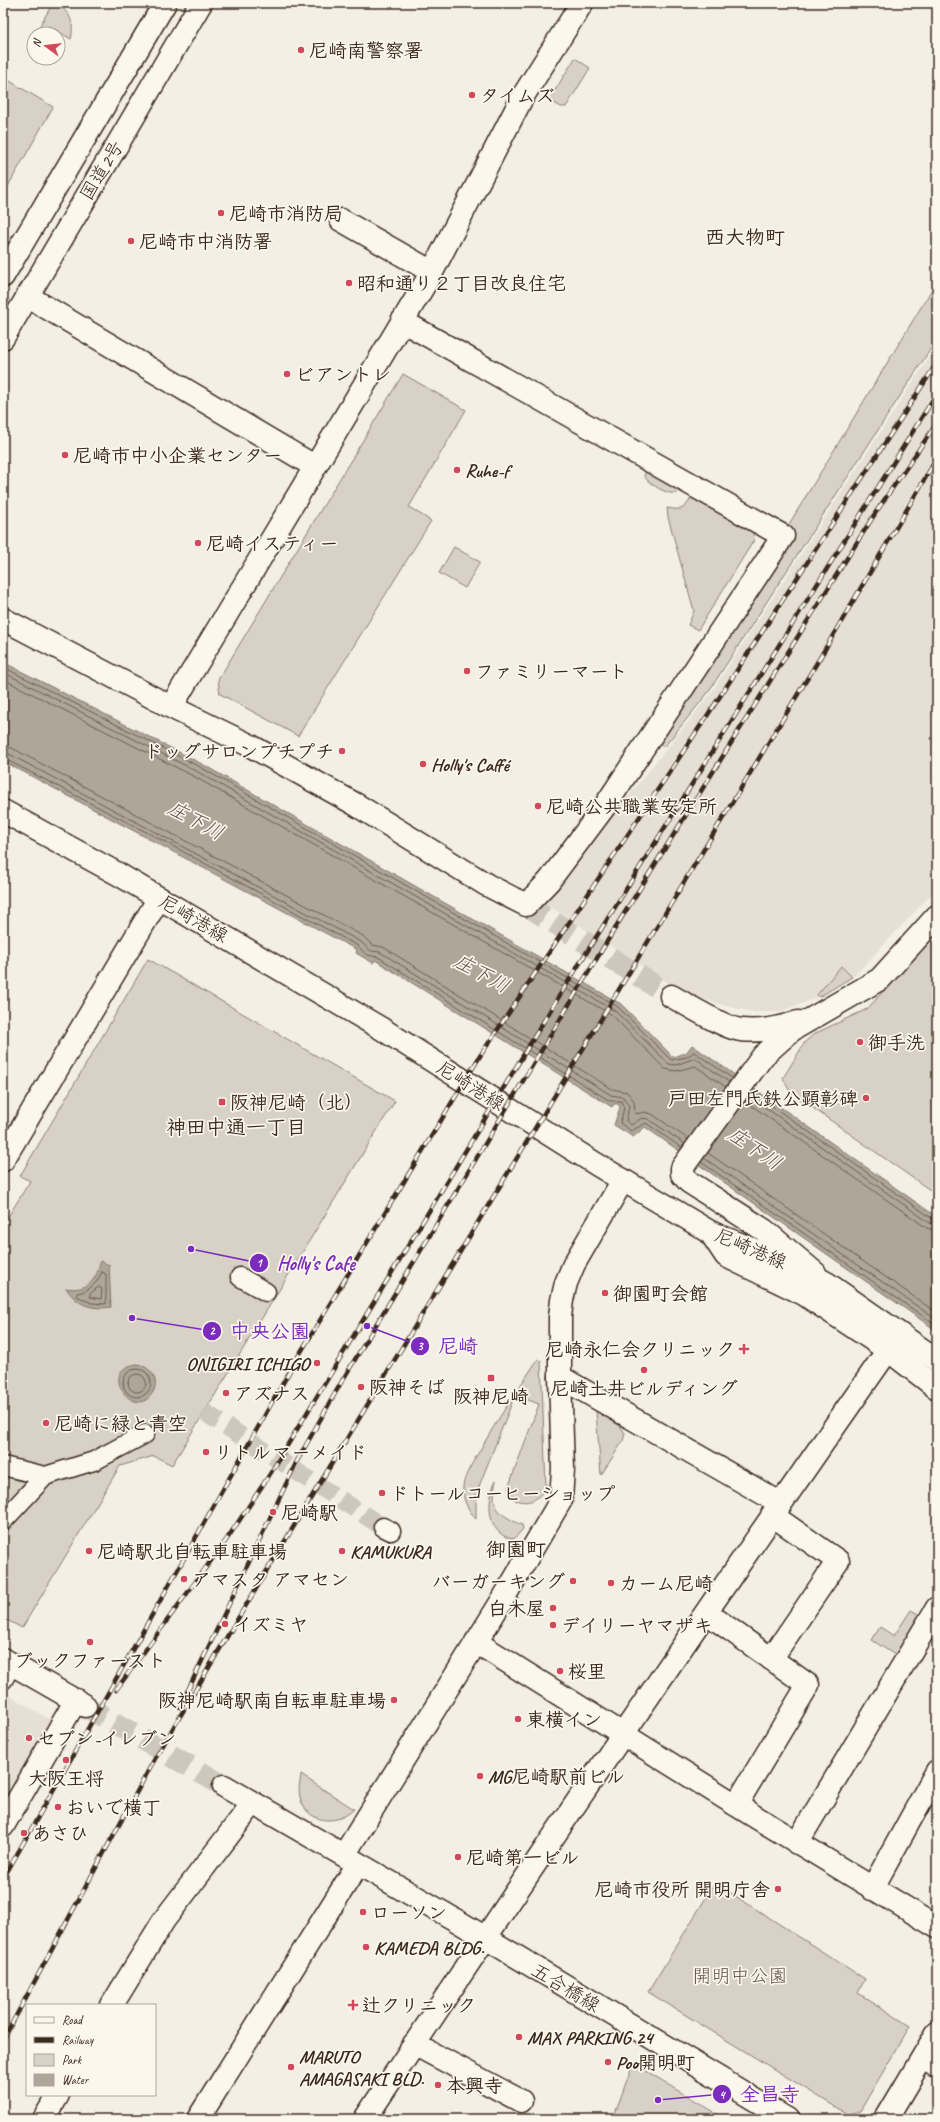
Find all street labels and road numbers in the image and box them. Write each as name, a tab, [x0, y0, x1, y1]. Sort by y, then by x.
street label: 国道2号	[75, 136, 129, 205]
street label: 尼崎港線	[155, 889, 232, 948]
street label: 尼崎港線	[432, 1056, 509, 1116]
street label: 尼崎港線	[711, 1223, 790, 1275]
street label: 五合橋線	[527, 1958, 604, 2018]

